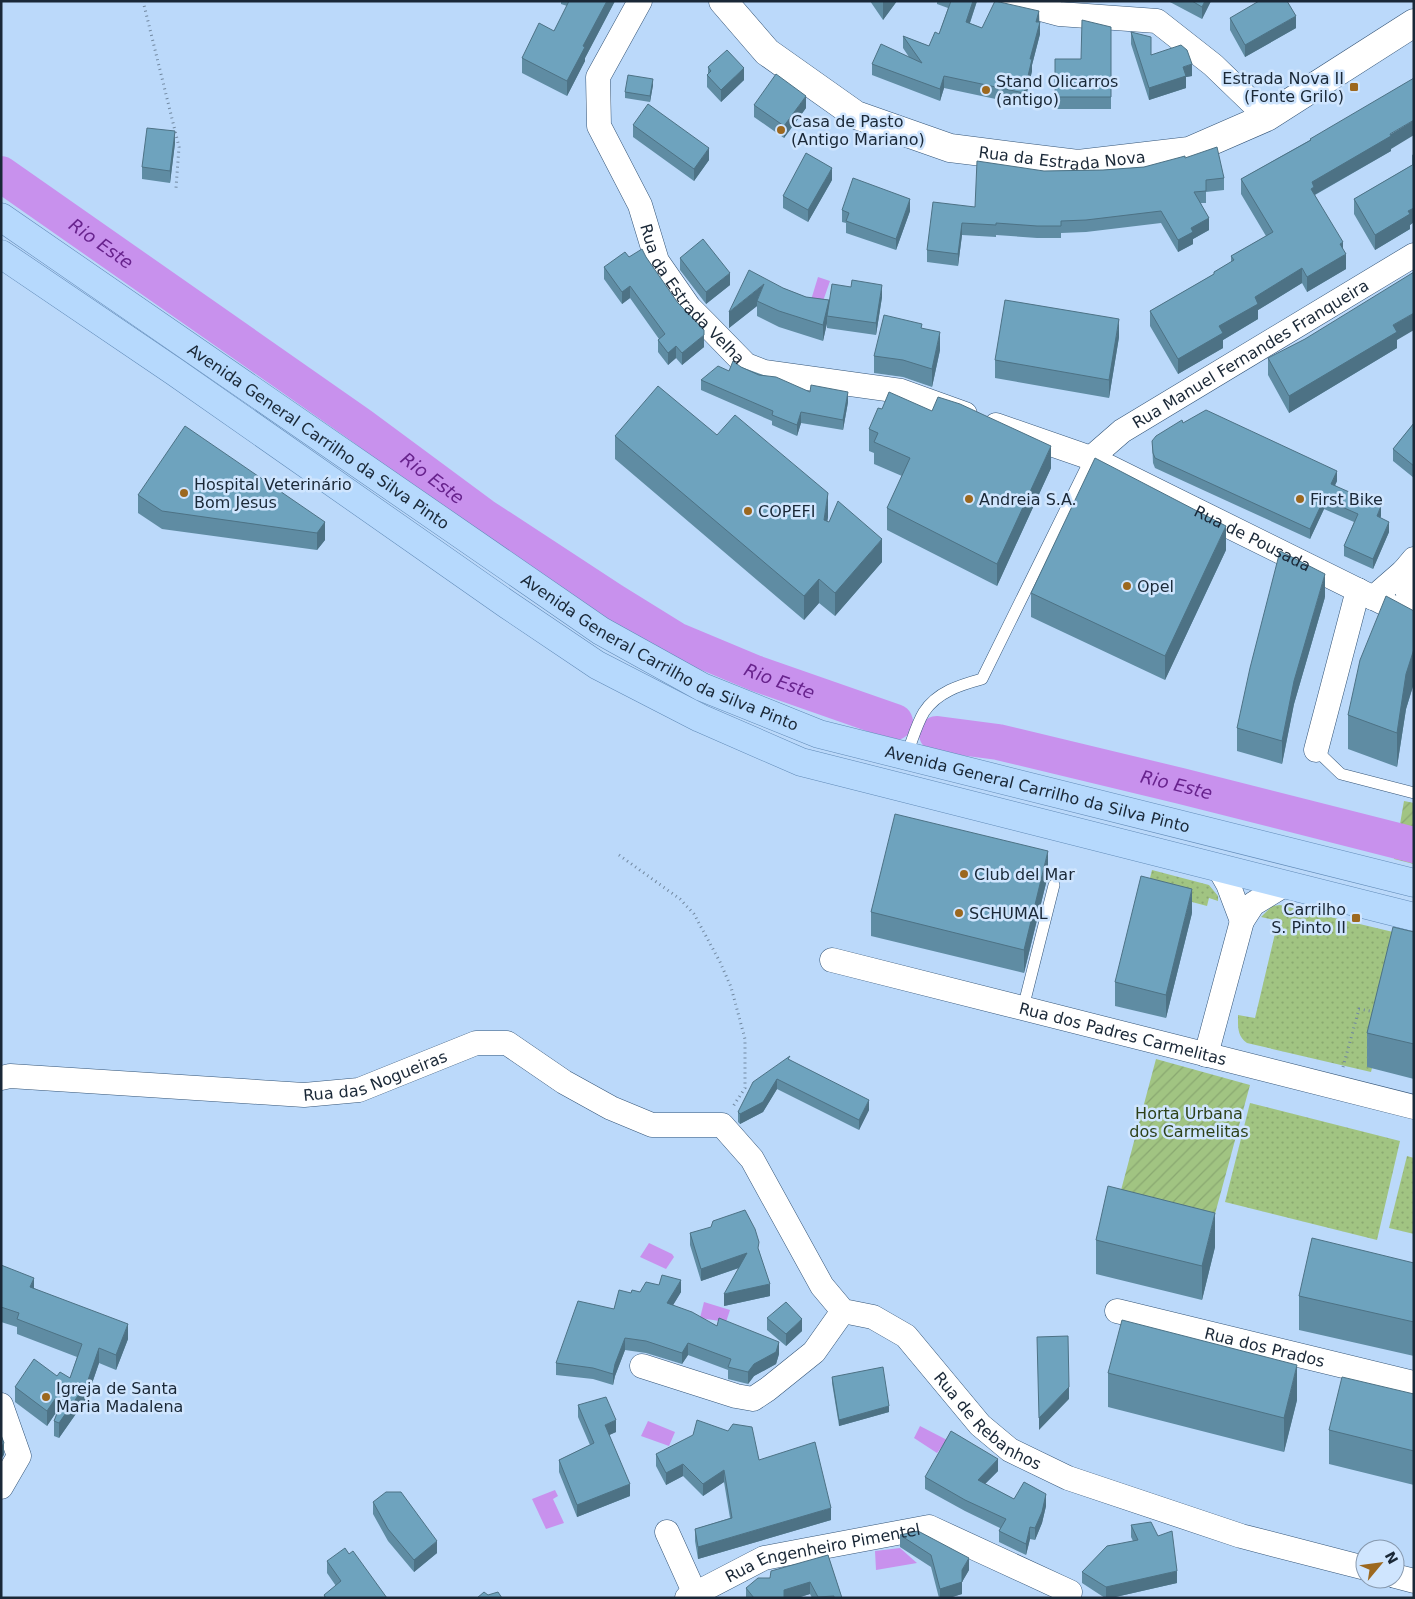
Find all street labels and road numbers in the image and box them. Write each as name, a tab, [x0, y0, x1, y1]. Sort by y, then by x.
street label: Rua da Estrada Nova	[978, 143, 1147, 174]
street label: Rua da Estrada Velha	[636, 221, 749, 368]
street label: Rua Manuel Fernandes Franqueira	[1129, 276, 1372, 432]
street label: Avenida General Carrilho da Silva Pinto	[184, 340, 453, 533]
street label: Rua de Pousada	[1191, 502, 1314, 575]
street label: Avenida General Carrilho da Silva Pinto	[517, 570, 801, 735]
street label: Avenida General Carrilho da Silva Pinto	[883, 742, 1192, 837]
street label: Rua dos Padres Carmelitas	[1017, 999, 1228, 1069]
street label: Rua das Nogueiras	[302, 1047, 450, 1105]
street label: Rua dos Prados	[1203, 1324, 1327, 1371]
street label: Rua de Rebanhos	[930, 1368, 1044, 1474]
street label: Rua Engenheiro Pimentel	[722, 1520, 922, 1586]

